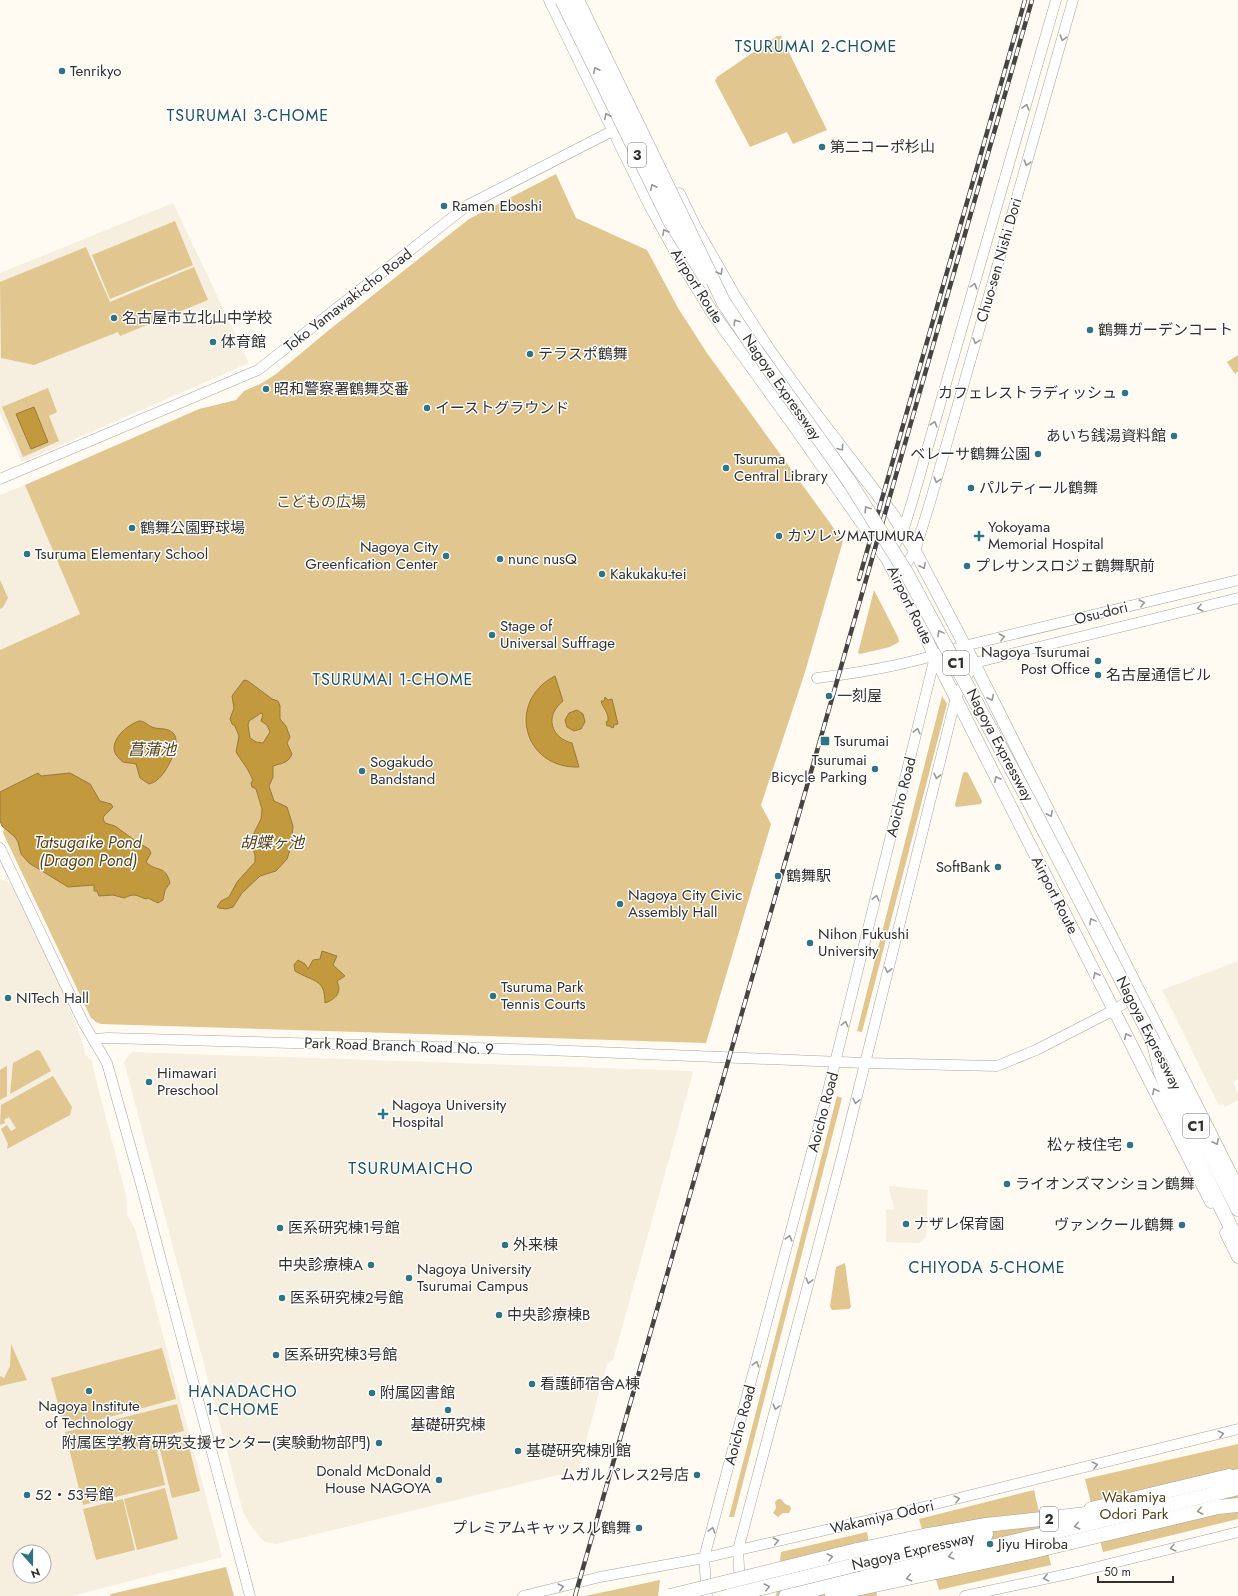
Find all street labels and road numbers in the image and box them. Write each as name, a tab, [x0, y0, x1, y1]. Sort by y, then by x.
road number: 3	[628, 143, 646, 167]
street label: Chuo-sen Nishi Dori	[971, 195, 1027, 325]
street label: Toko Yamawaki-cho Road	[279, 243, 417, 357]
street label: Airport Route	[665, 244, 729, 328]
street label: Nagoya Expressway	[737, 329, 827, 445]
street label: Airport Route	[882, 562, 939, 648]
street label: Osu-dori	[1072, 596, 1130, 630]
road number: C1	[943, 651, 969, 675]
street label: Nagoya Expressway	[961, 684, 1039, 806]
street label: Aoicho Road	[880, 755, 922, 839]
street label: Airport Route	[1026, 852, 1084, 938]
street label: Nagoya Expressway	[1111, 972, 1187, 1094]
street label: Park Road Branch Road No. 9	[304, 1032, 494, 1060]
street label: Aoicho Road	[802, 1070, 844, 1154]
road number: C1	[1183, 1114, 1209, 1138]
street label: Aoicho Road	[719, 1383, 761, 1467]
street label: Wakamiya Odori	[828, 1494, 936, 1540]
road number: 2	[1040, 1507, 1058, 1531]
street label: Nagoya Expressway	[849, 1526, 977, 1576]

